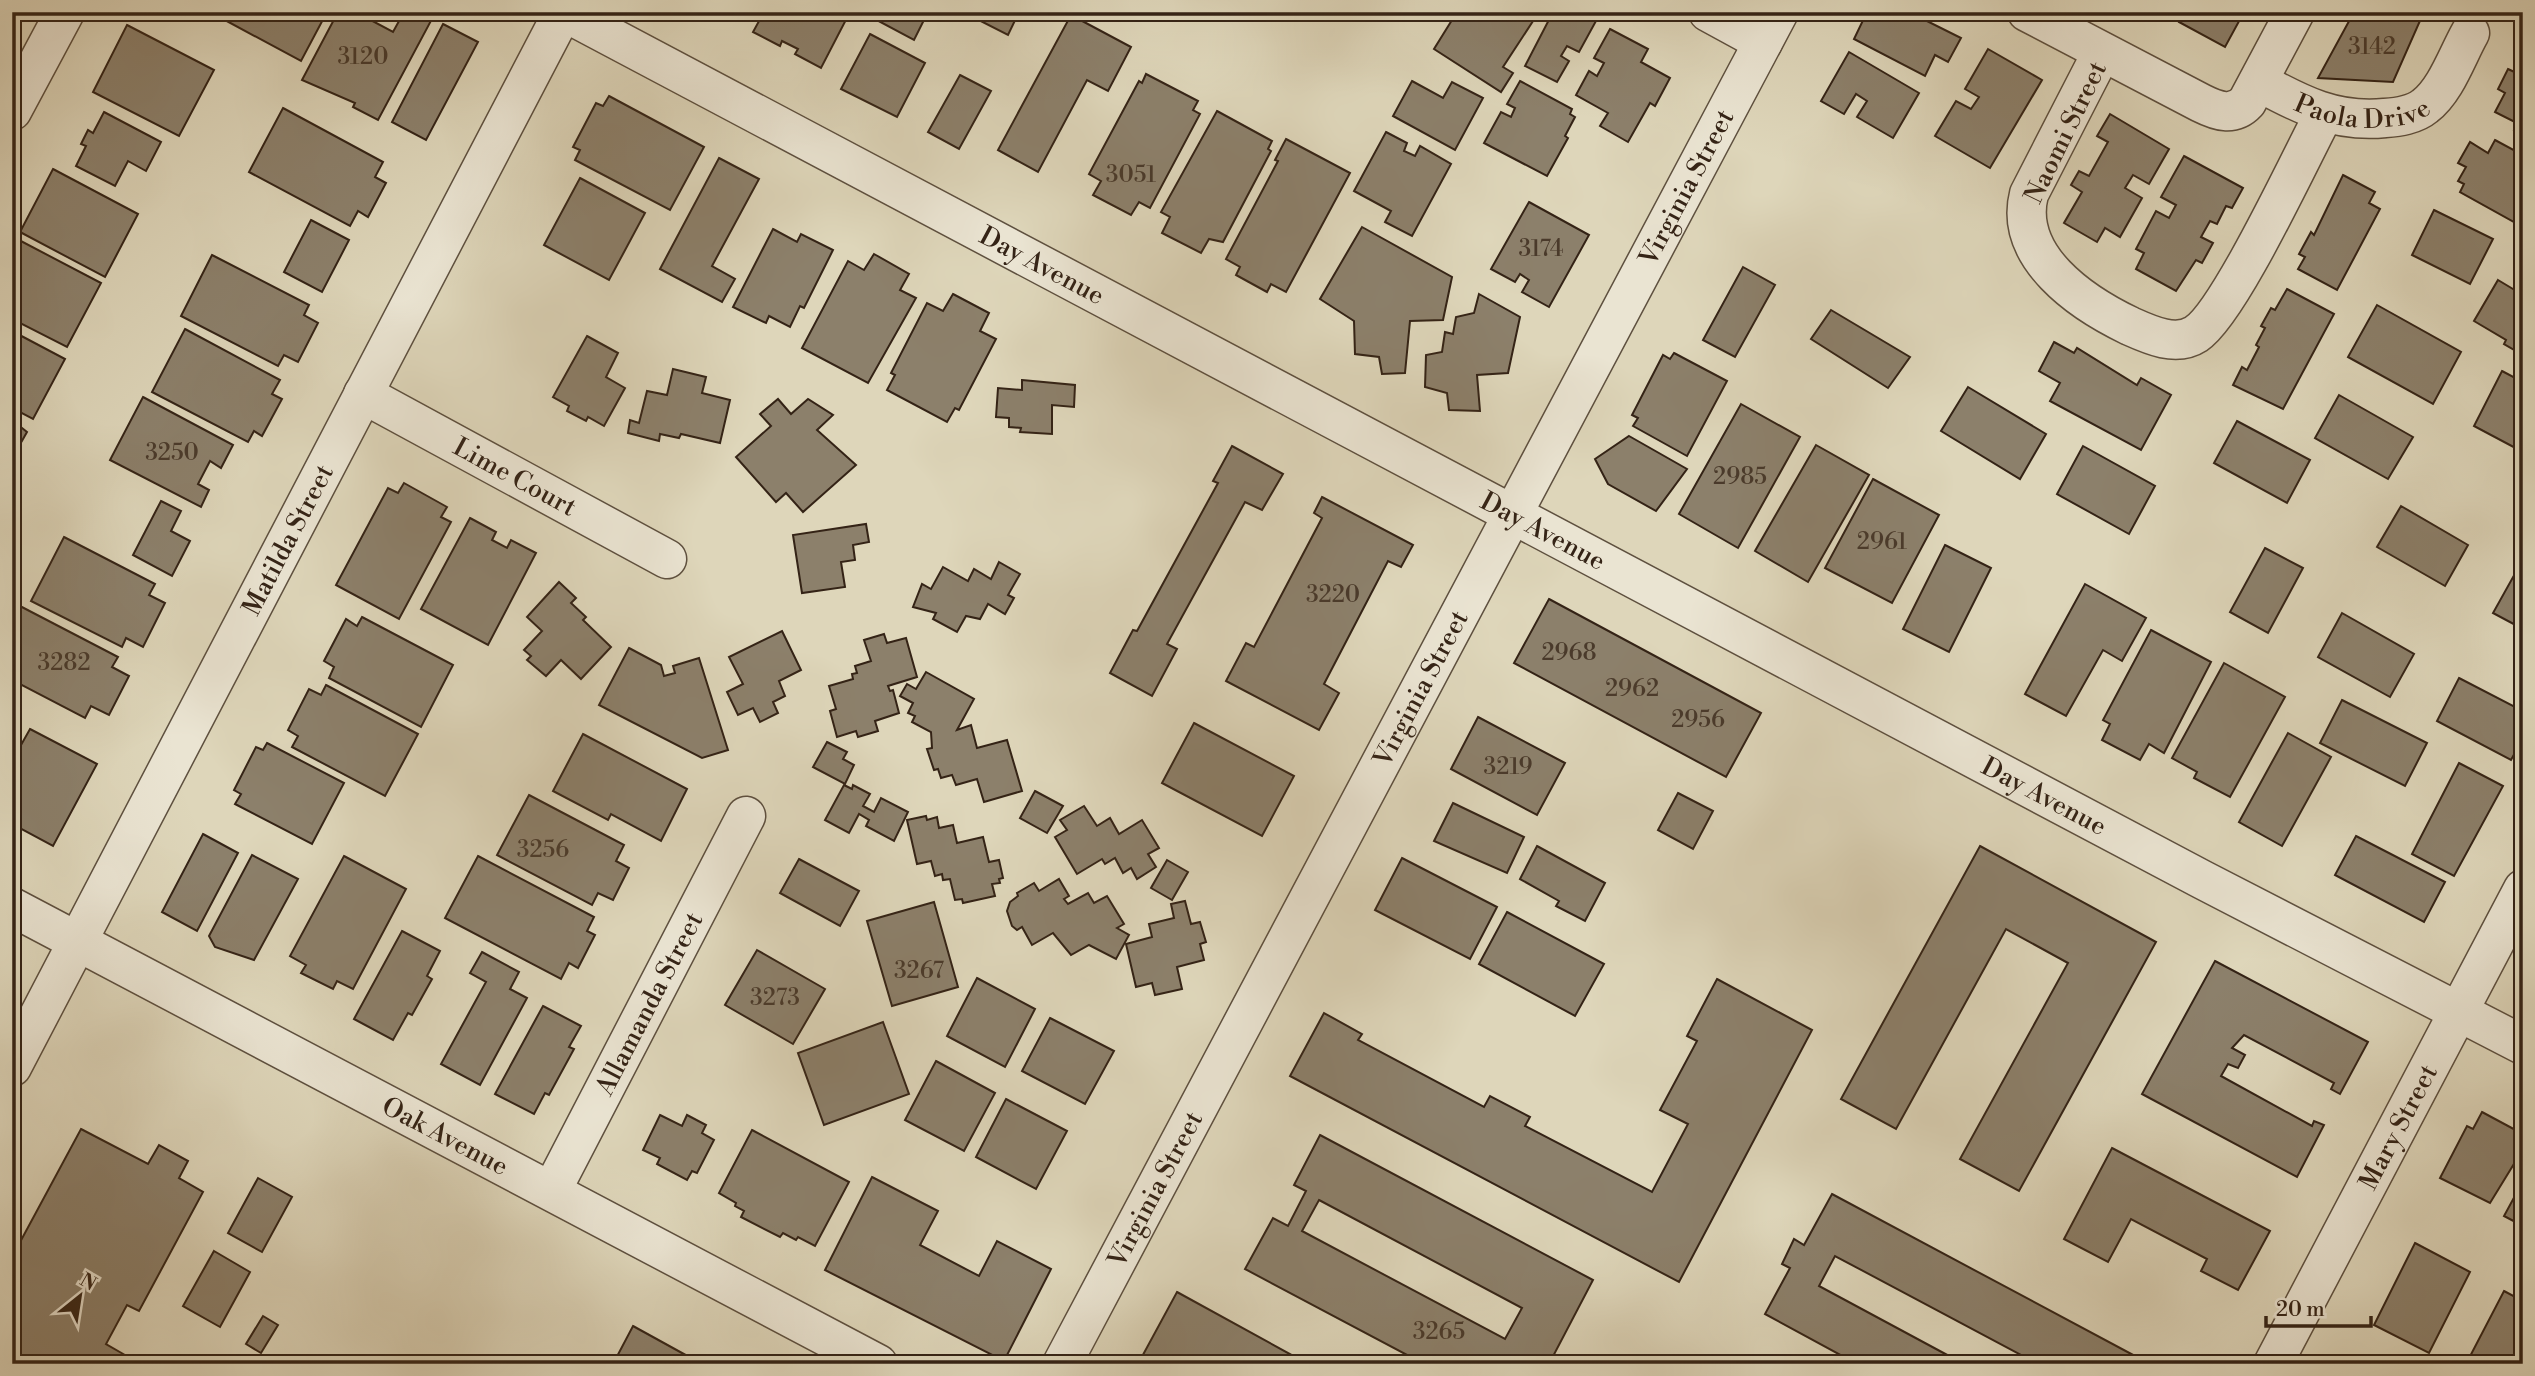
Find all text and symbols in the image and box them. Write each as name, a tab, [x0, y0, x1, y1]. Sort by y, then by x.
house number: 3142	[2348, 33, 2396, 61]
house number: 3120	[338, 43, 388, 71]
street label: Naomi Street	[2018, 56, 2114, 209]
street label: Paola Drive	[2289, 87, 2437, 136]
street label: Virginia Street	[1632, 104, 1741, 272]
house number: 3051	[1106, 161, 1156, 189]
street label: Day Avenue	[974, 220, 1110, 312]
house number: 3174	[1519, 235, 1563, 263]
street label: Lime Court	[447, 431, 582, 524]
house number: 3250	[145, 439, 199, 467]
street label: Matilda Street	[236, 459, 341, 621]
house number: 2985	[1713, 463, 1767, 491]
street label: Day Avenue	[1475, 485, 1611, 578]
house number: 2961	[1857, 528, 1907, 556]
house number: 3220	[1306, 581, 1360, 609]
street label: Virginia Street	[1366, 605, 1476, 773]
house number: 2968	[1541, 639, 1597, 667]
house number: 3282	[37, 649, 91, 677]
house number: 2962	[1605, 675, 1659, 703]
house number: 2956	[1671, 706, 1725, 734]
street label: Day Avenue	[1976, 751, 2112, 843]
house number: 3219	[1483, 753, 1533, 781]
house number: 3256	[517, 836, 569, 864]
street label: Allamanda Street	[588, 907, 710, 1102]
house number: 3267	[894, 957, 944, 985]
house number: 3273	[750, 984, 800, 1012]
street label: Mary Street	[2353, 1059, 2445, 1195]
street label: Oak Avenue	[376, 1090, 513, 1183]
street label: Virginia Street	[1101, 1106, 1210, 1274]
north arrow	[46, 1260, 116, 1330]
text: N	[75, 1268, 101, 1296]
scale bar	[2266, 1285, 2370, 1329]
text: 20 m	[2276, 1297, 2325, 1323]
house number: 3265	[1413, 1318, 1465, 1346]

